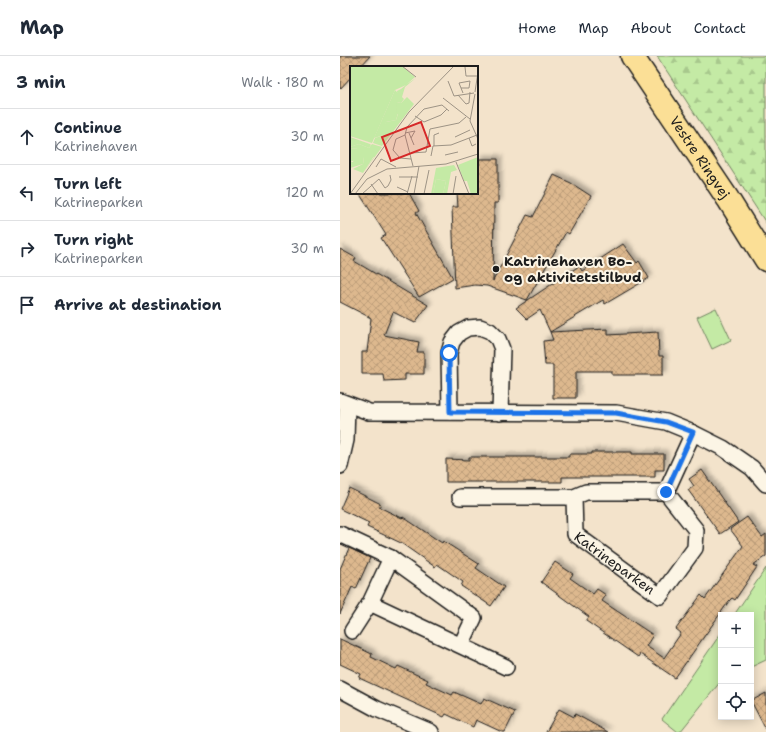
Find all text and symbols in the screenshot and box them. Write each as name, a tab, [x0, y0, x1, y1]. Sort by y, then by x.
text: Map	[20, 15, 64, 40]
text: Home	[518, 19, 557, 37]
text: Map	[579, 19, 609, 37]
text: About	[631, 19, 672, 37]
text: Contact	[694, 19, 746, 37]
inset map	[350, 66, 478, 194]
text: 3 min	[16, 71, 66, 93]
text: Walk · 180 m	[241, 74, 324, 91]
street label: Vestre Ringvej	[666, 112, 734, 202]
text: Continue	[54, 118, 122, 138]
icon: ahead	[16, 126, 38, 148]
text: 30 m	[290, 128, 324, 145]
text: Katrinehaven	[54, 138, 137, 155]
text: Turn left	[54, 174, 122, 194]
icon: left	[16, 182, 38, 204]
text: 120 m	[286, 184, 324, 201]
text: Katrineparken	[54, 194, 143, 211]
text: Turn right	[54, 230, 134, 250]
icon: right	[16, 238, 38, 260]
text: 30 m	[290, 240, 324, 257]
text: Katrineparken	[54, 250, 143, 267]
place label: Katrinehaven Bo- og aktivitetstilbud	[504, 252, 642, 286]
marker: Katrinehaven Bo- og aktivitetstilbud	[491, 264, 501, 274]
icon: arrive	[16, 294, 38, 316]
text: Arrive at destination	[54, 295, 222, 315]
route start	[440, 344, 458, 362]
route end	[657, 483, 675, 501]
street label: Katrineparken	[571, 527, 659, 599]
map controls	[718, 612, 754, 720]
button: +	[718, 612, 754, 648]
button: −	[718, 648, 754, 684]
button: locate	[718, 684, 754, 720]

